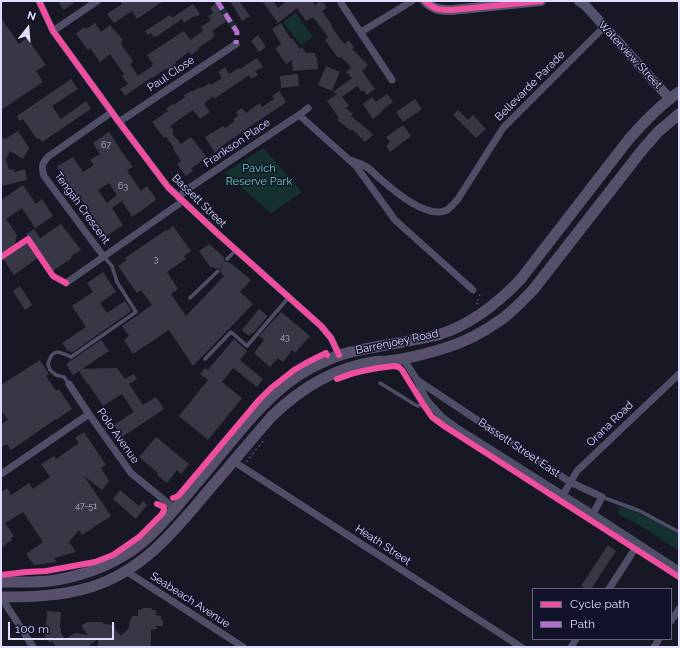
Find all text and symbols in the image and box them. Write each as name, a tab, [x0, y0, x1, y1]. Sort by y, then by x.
north arrow	[8, 8, 48, 48]
text: N	[26, 9, 38, 23]
street label: Waterview Street	[595, 18, 665, 92]
street label: Bellevarde Parade	[492, 48, 568, 124]
street label: Paul Close	[145, 53, 197, 95]
street label: Frankson Place	[201, 116, 273, 170]
house number: 67	[101, 140, 111, 150]
park label: Pavich Reserve Park	[226, 162, 292, 188]
street label: Tengah Crescent	[51, 169, 113, 247]
street label: Bassett Street	[169, 172, 229, 230]
house number: 63	[118, 181, 128, 191]
house number: 3	[154, 254, 158, 264]
street label: Barrenjoey Road	[354, 327, 440, 357]
house number: 43	[280, 332, 290, 342]
street label: Orana Road	[584, 399, 636, 449]
street label: Polo Avenue	[94, 406, 142, 466]
street label: Bassett Street East	[476, 416, 562, 480]
house number: 47-51	[75, 501, 97, 511]
street label: Heath Street	[353, 522, 413, 568]
street label: Seabeach Avenue	[148, 569, 232, 631]
legend	[532, 588, 672, 640]
text: Cycle path	[570, 597, 629, 611]
scale bar	[10, 614, 116, 640]
text: Path	[570, 617, 595, 631]
text: 100 m	[15, 622, 49, 636]

